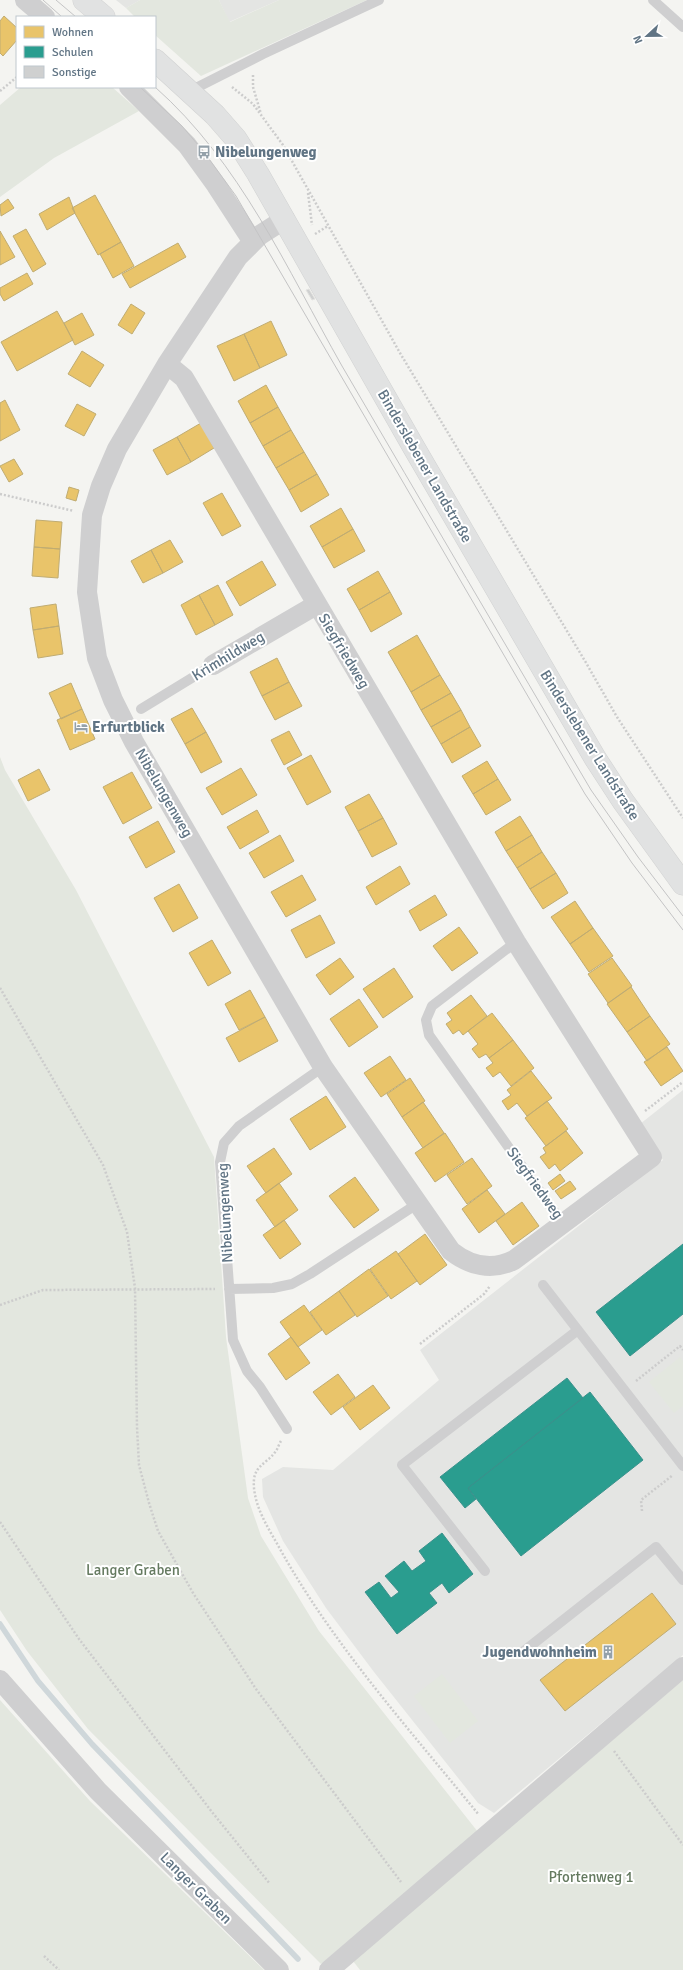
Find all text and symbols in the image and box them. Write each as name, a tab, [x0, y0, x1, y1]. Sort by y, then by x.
legend	[16, 16, 156, 88]
north arrow	[627, 16, 667, 56]
text: Wohnen	[52, 25, 94, 40]
text: N	[631, 34, 646, 46]
text: Schulen	[52, 45, 93, 60]
text: Sonstige	[52, 65, 97, 80]
place label: Nibelungenweg	[215, 143, 317, 161]
bus stop icon: Nibelungenweg	[196, 144, 212, 160]
street label: Binderslebener Landstraße	[374, 386, 476, 546]
street label: Siegfriedweg	[315, 610, 374, 692]
street label: Krimhildweg	[189, 627, 268, 685]
street label: Binderslebener Landstraße	[536, 667, 644, 823]
place label: Erfurtblick	[92, 718, 165, 736]
hotel icon: Erfurtblick	[73, 719, 89, 735]
street label: Nibelungenweg	[131, 745, 197, 841]
street label: Siegfriedweg	[503, 1144, 567, 1223]
street label: Nibelungenweg	[213, 1163, 237, 1263]
park label: Langer Graben	[86, 1561, 180, 1579]
place label: Jugendwohnheim	[482, 1643, 597, 1661]
building icon: Jugendwohnheim	[600, 1644, 616, 1660]
street label: Langer Graben	[156, 1848, 236, 1928]
park label: Pfortenweg 1	[548, 1868, 634, 1886]

